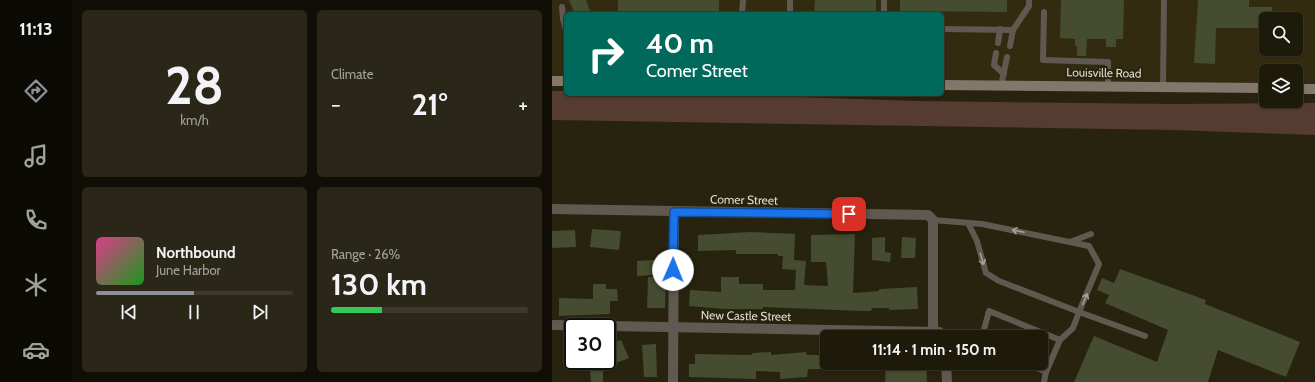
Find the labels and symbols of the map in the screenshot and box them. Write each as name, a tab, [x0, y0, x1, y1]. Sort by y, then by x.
street label: Louisville Road	[1066, 64, 1142, 81]
street label: Comer Street	[710, 191, 778, 208]
pin	[832, 197, 866, 231]
one-way arrow	[1012, 227, 1025, 235]
position arrow	[652, 249, 694, 291]
one-way arrow	[979, 252, 986, 265]
one-way arrow	[1081, 293, 1089, 305]
street label: New Castle Street	[701, 307, 791, 324]
speed limit sign: 30	[564, 318, 616, 370]

